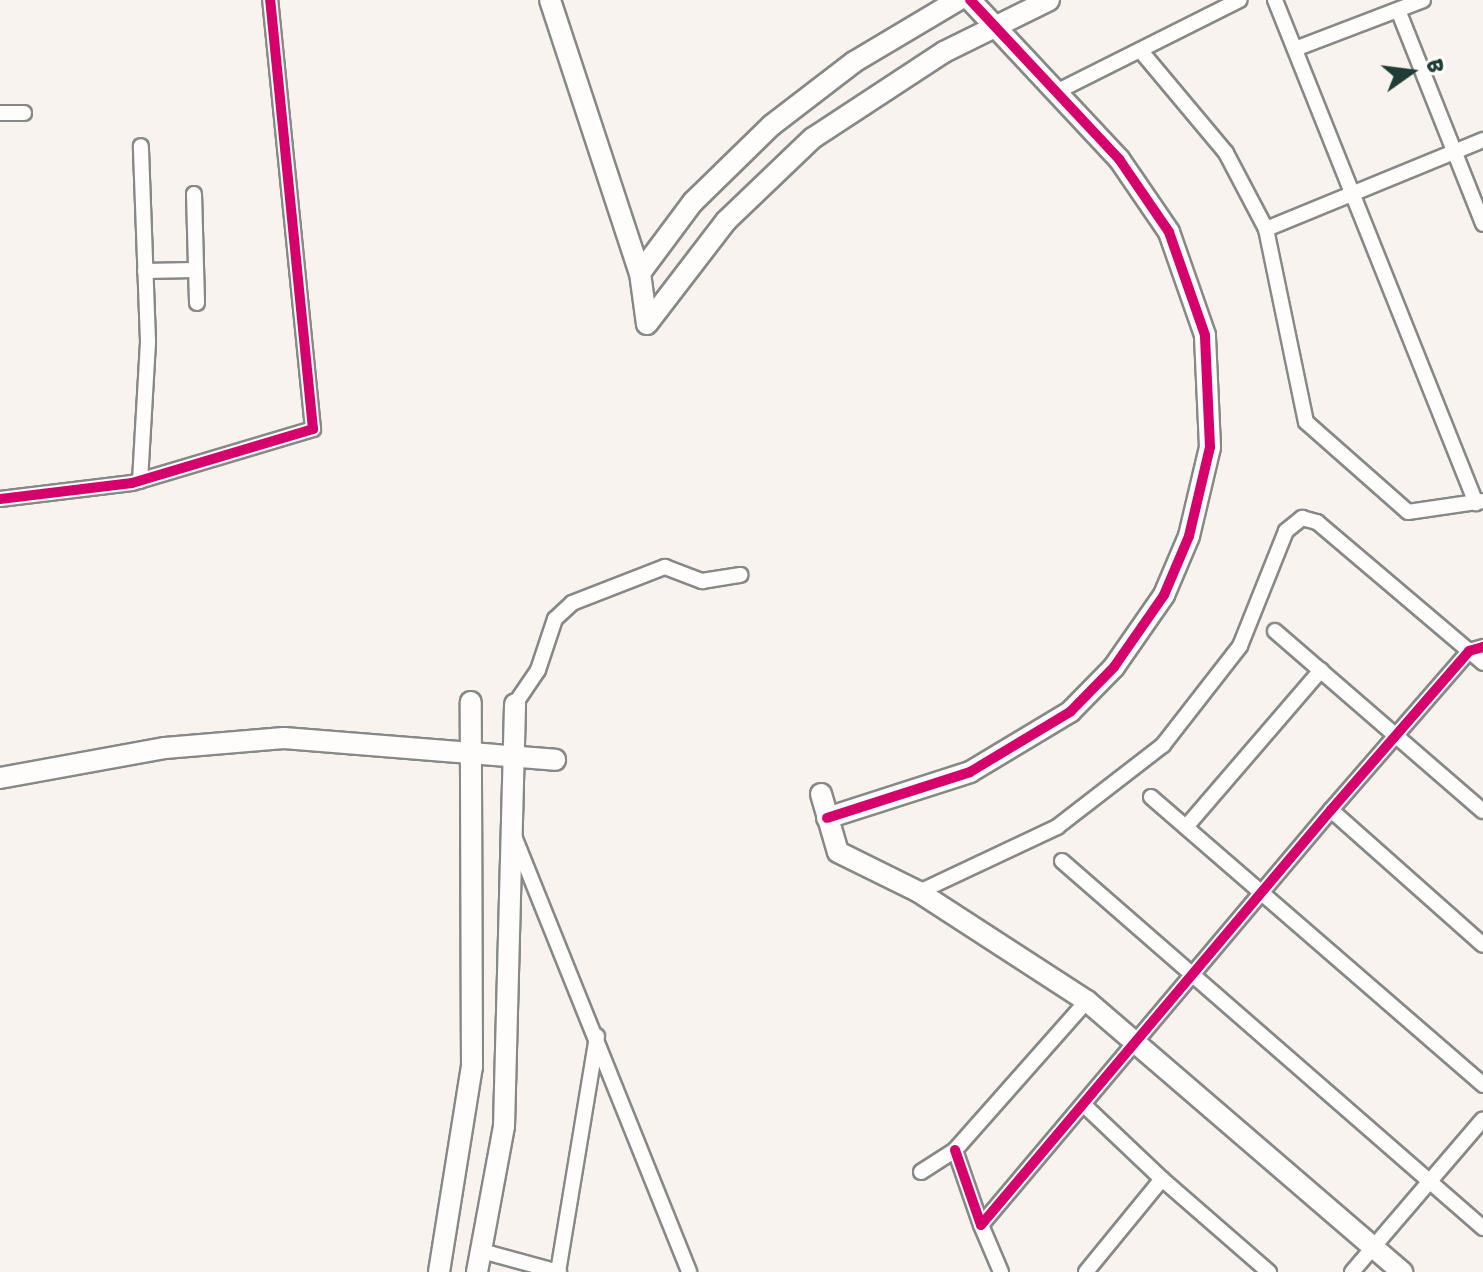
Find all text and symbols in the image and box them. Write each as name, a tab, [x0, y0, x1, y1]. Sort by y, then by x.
north arrow	[1371, 32, 1451, 112]
text: B	[1419, 56, 1450, 76]

